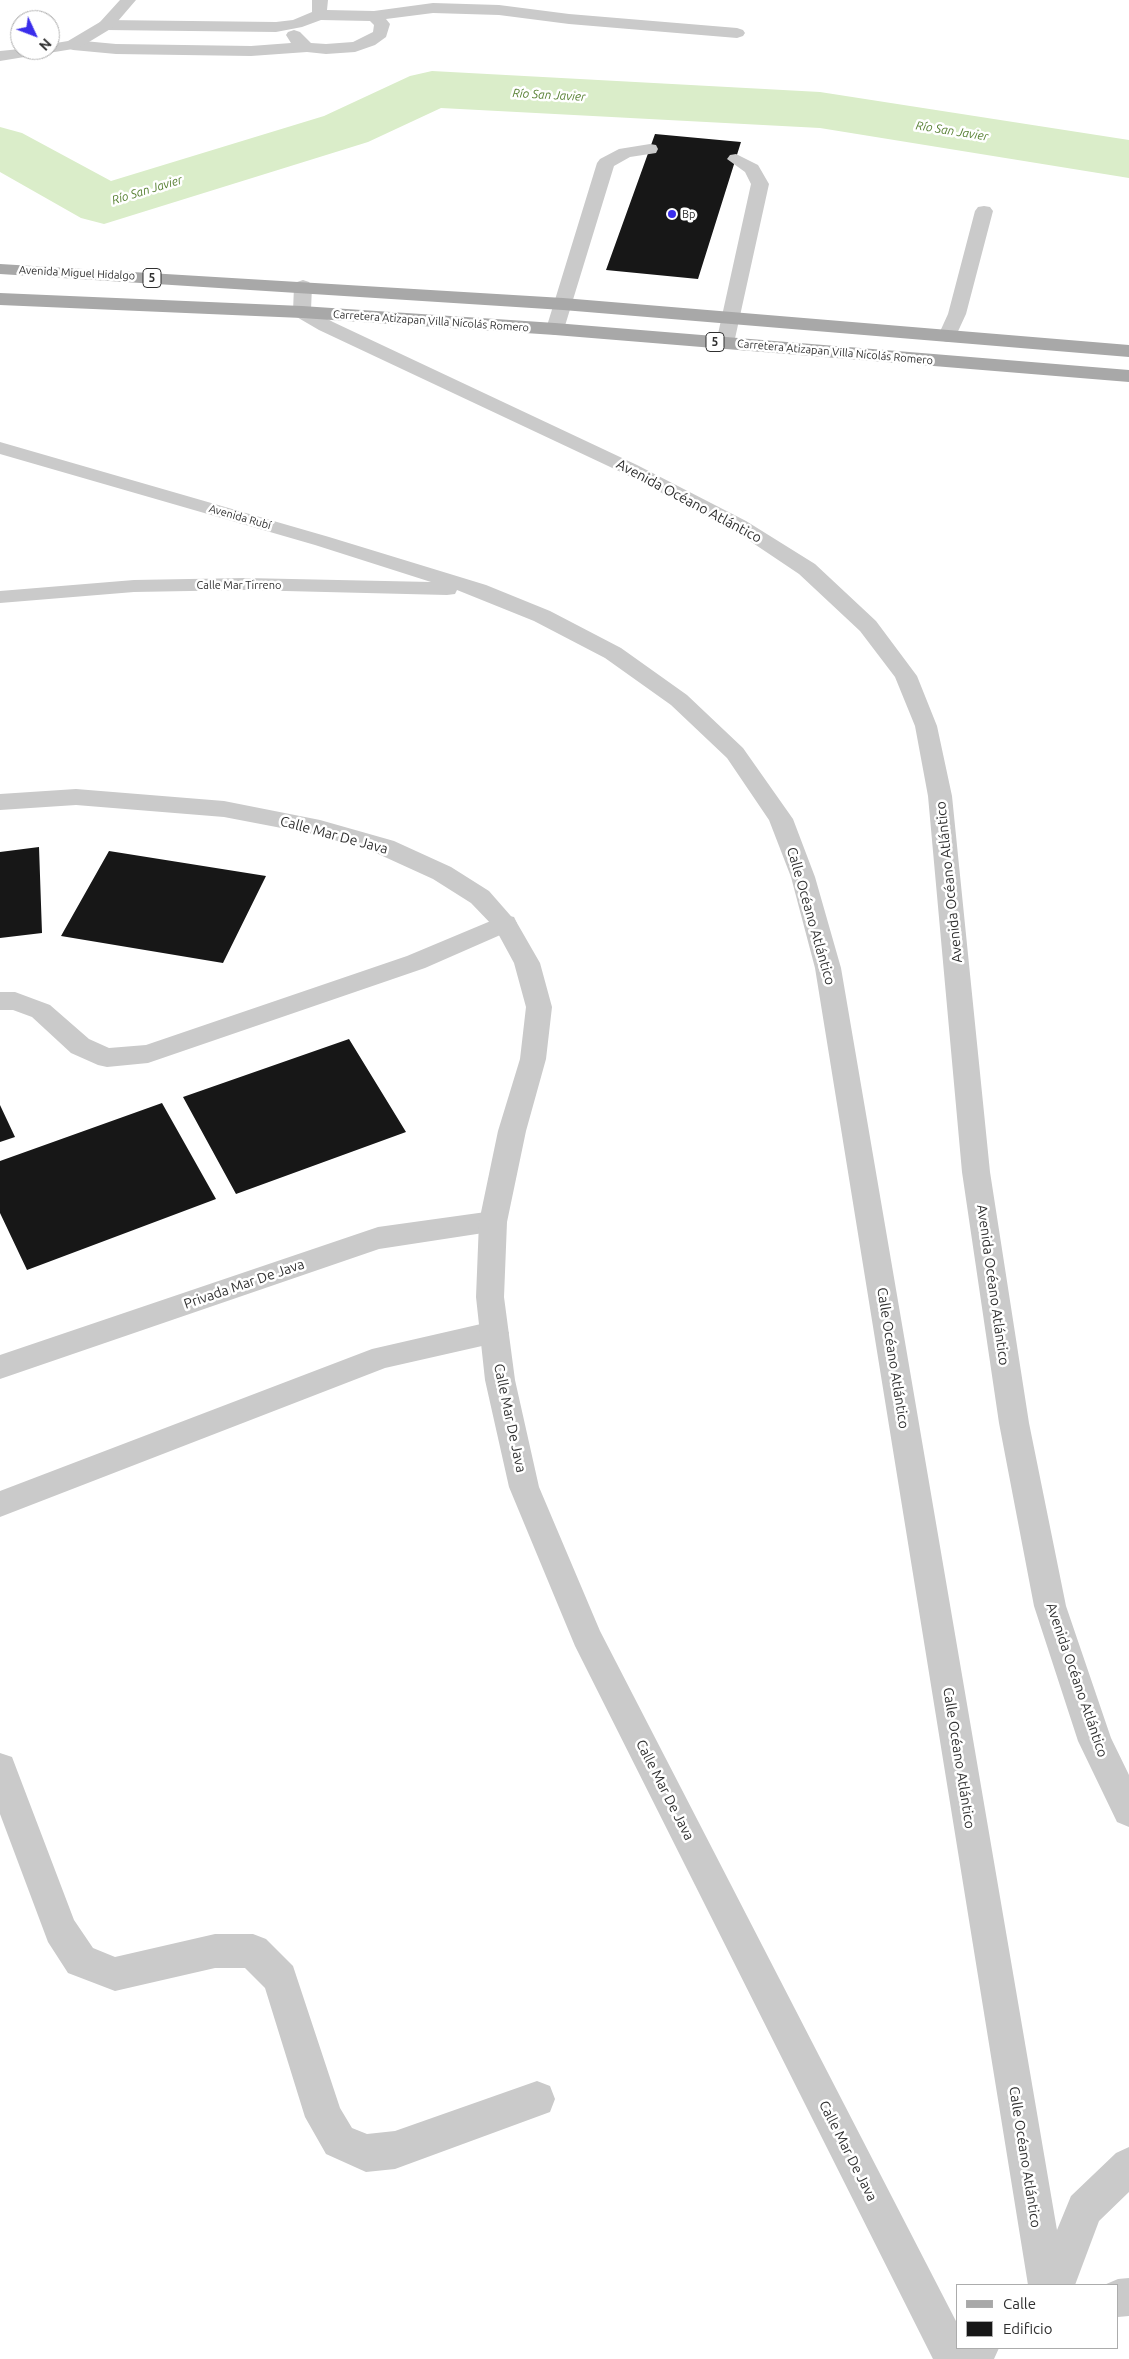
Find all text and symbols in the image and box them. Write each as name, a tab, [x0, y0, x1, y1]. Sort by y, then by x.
north arrow	[10, 10, 60, 60]
text: N	[36, 35, 55, 54]
water label: Río San Javier	[512, 86, 586, 104]
water label: Río San Javier	[915, 118, 989, 144]
water label: Río San Javier	[110, 172, 184, 208]
place label: Bp	[682, 207, 695, 221]
marker: Bp	[666, 208, 678, 220]
street label: Avenida Miguel Hidalgo	[19, 263, 135, 283]
road number: 5	[143, 268, 161, 288]
street label: Carretera Atizapan Villa Nicolás Romero	[333, 308, 529, 334]
road number: 5	[706, 332, 724, 352]
street label: Carretera Atizapan Villa Nicolás Romero	[737, 337, 933, 367]
street label: Avenida Océano Atlántico	[613, 456, 765, 546]
street label: Avenida Rubí	[207, 502, 273, 532]
street label: Calle Mar Tirreno	[197, 578, 281, 592]
street label: Avenida Océano Atlántico	[932, 800, 966, 964]
street label: Calle Mar De Java	[278, 813, 390, 857]
street label: Calle Océano Atlántico	[783, 845, 839, 987]
street label: Avenida Océano Atlántico	[973, 1204, 1013, 1366]
street label: Privada Mar De Java	[181, 1255, 307, 1313]
street label: Calle Océano Atlántico	[874, 1286, 912, 1430]
street label: Calle Mar De Java	[490, 1362, 530, 1474]
street label: Avenida Océano Atlántico	[1043, 1601, 1111, 1759]
street label: Calle Océano Atlántico	[940, 1686, 978, 1830]
street label: Calle Mar De Java	[632, 1737, 698, 1843]
street label: Calle Océano Atlántico	[1006, 2085, 1044, 2229]
street label: Calle Mar De Java	[815, 2098, 881, 2204]
legend	[956, 2284, 1119, 2349]
text: Calle	[1003, 2295, 1036, 2312]
text: Edificio	[1003, 2320, 1052, 2337]

